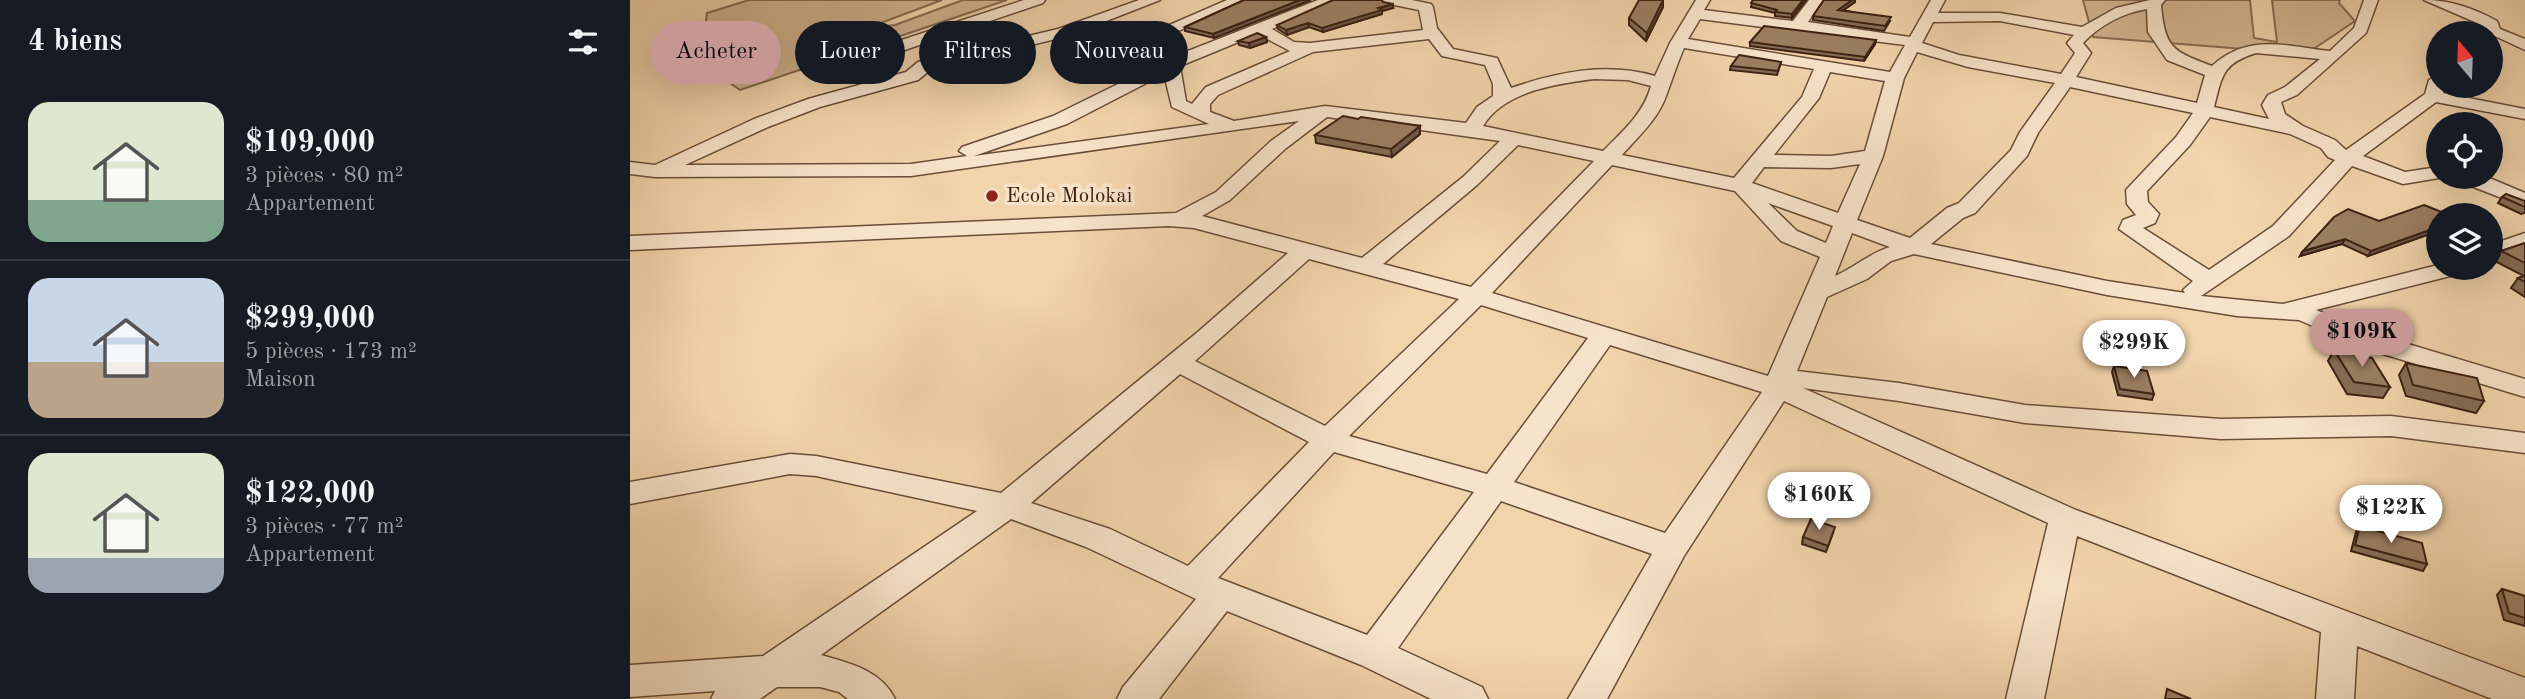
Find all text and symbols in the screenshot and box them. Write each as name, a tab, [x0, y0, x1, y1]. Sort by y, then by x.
chip: Acheter	[651, 21, 781, 84]
chip: Louer	[795, 21, 905, 84]
chip: Filtres	[919, 21, 1036, 84]
chip: Nouveau	[1050, 21, 1188, 84]
north arrow	[2426, 21, 2502, 98]
map controls	[2426, 21, 2503, 280]
icon: filters	[564, 23, 602, 61]
text: 4 biens	[28, 27, 122, 57]
button: locate	[2426, 112, 2503, 189]
text: $109,000	[245, 128, 375, 158]
icon: home	[84, 130, 168, 214]
text: 3 pièces · 80 m²	[245, 164, 404, 187]
place label: Ecole Molokai	[1006, 186, 1132, 207]
marker: Ecole Molokai	[984, 188, 1000, 204]
text: Appartement	[245, 192, 375, 215]
button: layers	[2426, 203, 2503, 280]
text: $299,000	[245, 304, 375, 334]
icon: home	[84, 306, 168, 390]
pin: $109K	[2313, 310, 2411, 369]
pin: $299K	[2085, 320, 2183, 380]
text: $109K	[2326, 320, 2398, 343]
text: $299K	[2098, 331, 2170, 354]
text: 5 pièces · 173 m²	[245, 340, 417, 363]
text: Maison	[245, 368, 316, 391]
pin: $160K	[1770, 472, 1868, 532]
text: $122,000	[245, 479, 375, 509]
icon: home	[84, 481, 168, 565]
text: $160K	[1783, 483, 1855, 506]
pin: $122K	[2342, 486, 2440, 545]
text: $122K	[2355, 496, 2427, 519]
text: 3 pièces · 77 m²	[245, 515, 404, 538]
text: Appartement	[245, 543, 375, 566]

